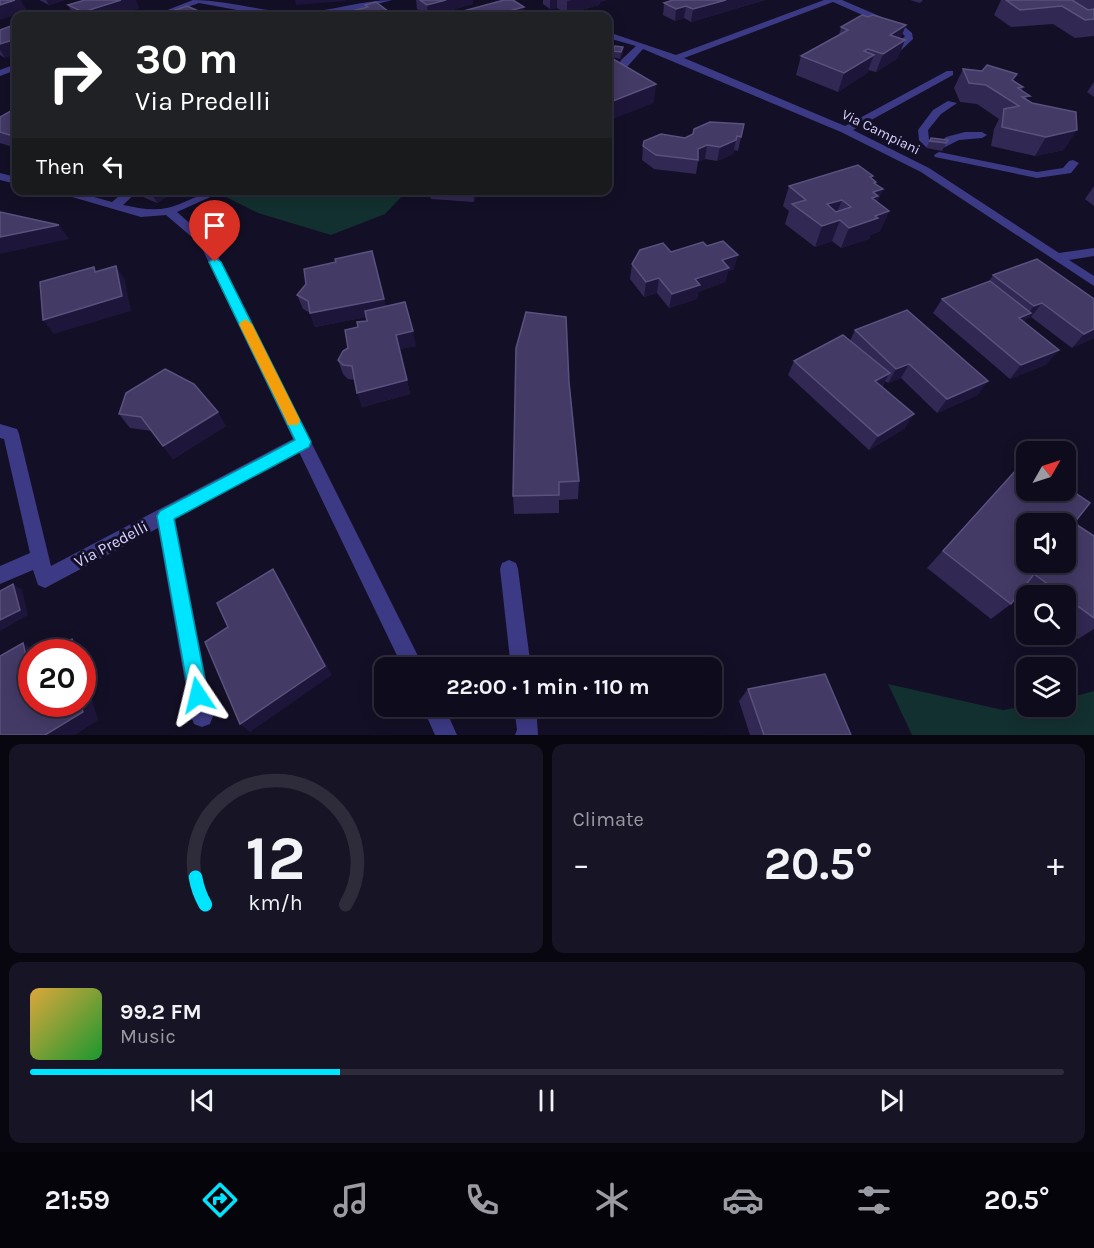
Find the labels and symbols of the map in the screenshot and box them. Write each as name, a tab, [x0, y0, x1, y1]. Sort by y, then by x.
street label: Via Campiani	[839, 106, 923, 158]
pin	[189, 200, 240, 262]
north arrow	[1016, 441, 1076, 501]
street label: Via Predelli	[71, 517, 151, 571]
speed limit sign: 20	[18, 639, 96, 717]
position arrow	[166, 663, 230, 727]

